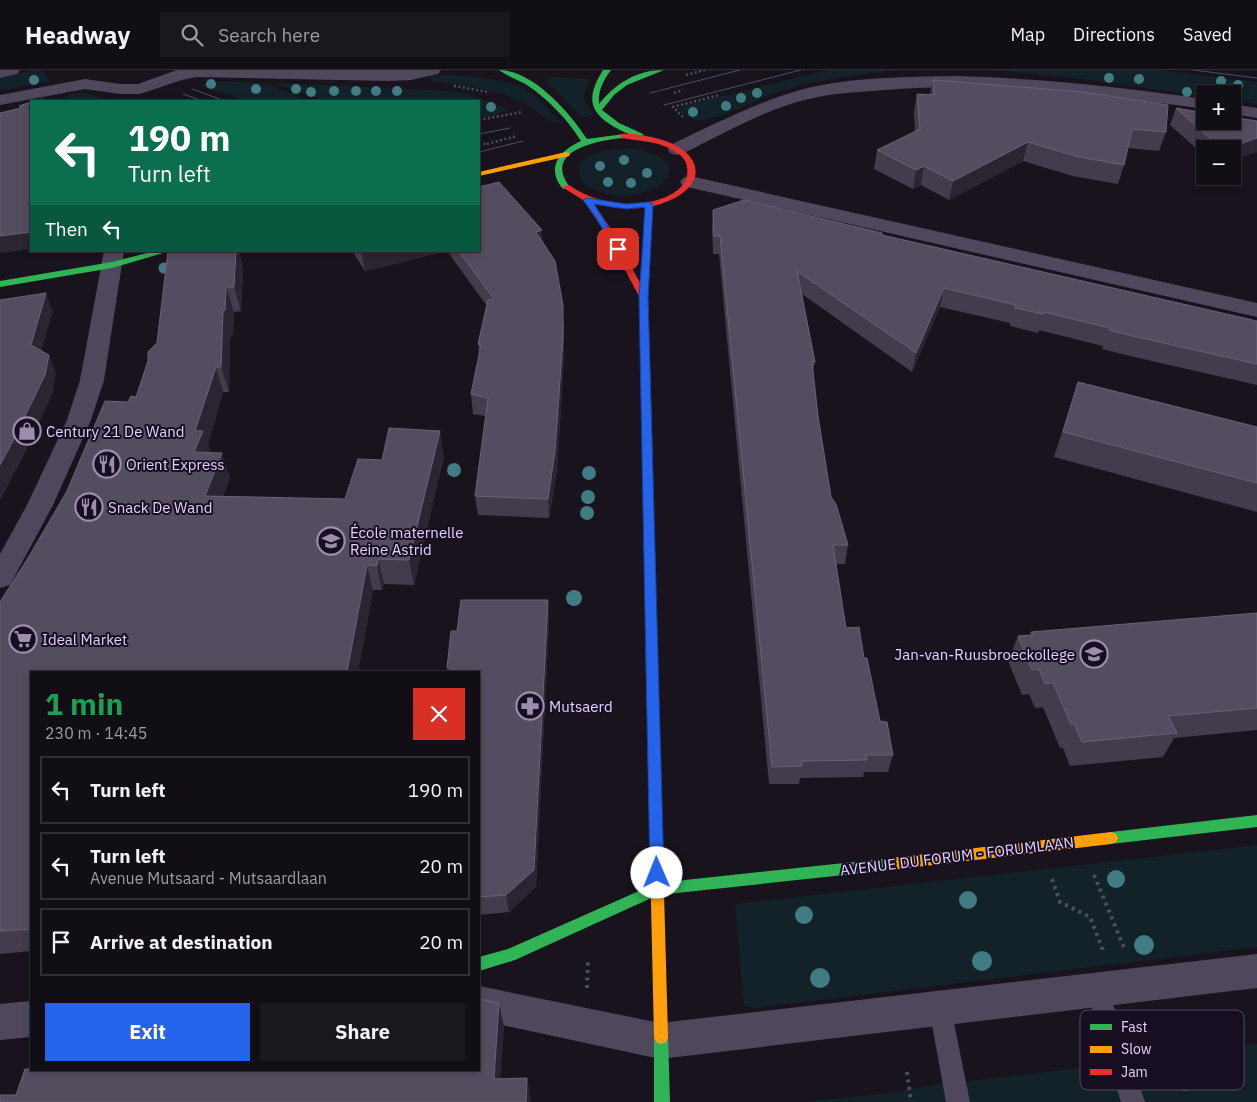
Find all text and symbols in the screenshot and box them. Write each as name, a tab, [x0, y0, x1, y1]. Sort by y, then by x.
search box	[160, 12, 510, 57]
text: Headway	[25, 19, 130, 51]
icon: search	[178, 21, 206, 49]
text: Search here	[218, 23, 320, 47]
text: Map	[1010, 23, 1045, 46]
text: Directions	[1073, 23, 1155, 46]
text: Saved	[1183, 23, 1232, 46]
map controls	[1196, 85, 1241, 185]
button: +	[1196, 85, 1241, 130]
text: 190 m	[128, 115, 231, 161]
icon: left	[45, 120, 110, 185]
button: −	[1196, 140, 1241, 185]
text: Turn left	[128, 159, 211, 188]
icon: left	[98, 215, 126, 243]
text: Then	[45, 217, 88, 241]
pin	[597, 228, 639, 270]
icon: arrive	[604, 235, 632, 263]
shop icon: Century 21 De Wand	[12, 416, 42, 446]
place label: Century 21 De Wand	[46, 422, 184, 441]
restaurant icon: Orient Express	[92, 449, 122, 479]
place label: Orient Express	[126, 455, 225, 474]
restaurant icon: Snack De Wand	[74, 492, 104, 522]
place label: Snack De Wand	[108, 498, 213, 517]
place label: École maternelle Reine Astrid	[350, 523, 463, 559]
school or university icon: École maternelle Reine Astrid	[316, 526, 346, 556]
supermarket icon: Ideal Market	[8, 624, 38, 654]
place label: Ideal Market	[42, 630, 127, 649]
school or university icon: Jan-van-Ruusbroeckollege	[1079, 639, 1109, 669]
place label: Jan-van-Ruusbroeckollege	[895, 645, 1075, 664]
text: 1 min	[45, 684, 123, 723]
button: close	[413, 688, 465, 740]
pharmacy icon: Mutsaerd	[515, 691, 545, 721]
place label: Mutsaerd	[549, 697, 613, 716]
text: 230 m · 14:45	[45, 723, 147, 743]
icon: left	[47, 776, 75, 804]
text: Turn left	[90, 778, 166, 802]
text: 190 m	[408, 778, 463, 802]
street label: AVENUE DU FORUM - FORUMLAAN	[839, 832, 1075, 880]
text: Turn left	[90, 844, 166, 868]
position arrow	[630, 846, 682, 898]
icon: left	[47, 852, 75, 880]
text: 20 m	[419, 854, 463, 878]
text: Avenue Mutsaard - Mutsaardlaan	[90, 868, 327, 888]
icon: arrive	[47, 928, 75, 956]
text: Arrive at destination	[90, 930, 273, 954]
text: 20 m	[419, 930, 463, 954]
button: Exit	[45, 1003, 250, 1061]
button: Share	[260, 1003, 465, 1061]
legend	[1080, 1010, 1244, 1090]
text: Fast	[1121, 1018, 1147, 1036]
text: Slow	[1121, 1040, 1152, 1058]
text: Jam	[1121, 1063, 1148, 1081]

